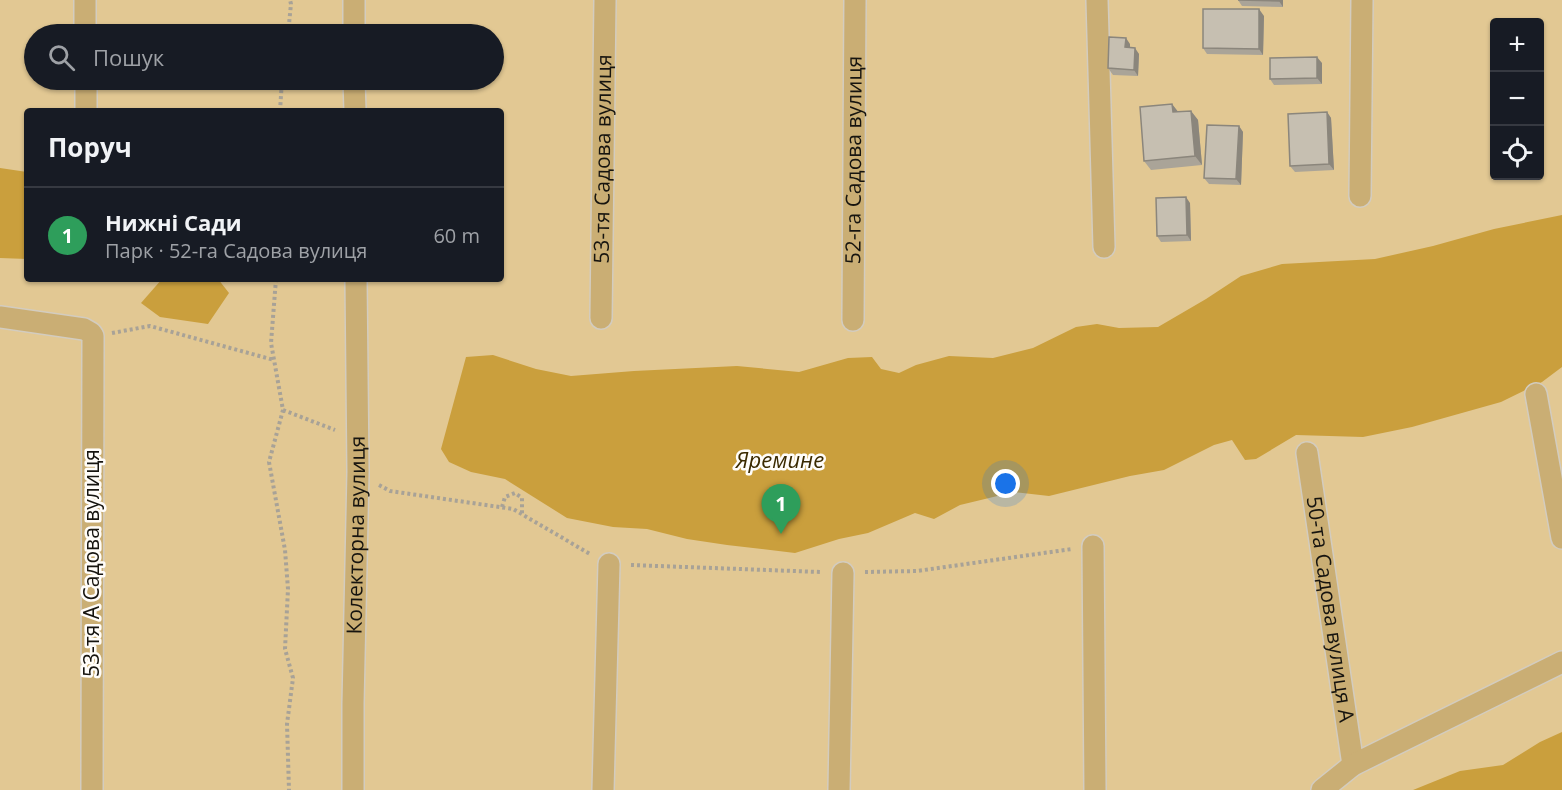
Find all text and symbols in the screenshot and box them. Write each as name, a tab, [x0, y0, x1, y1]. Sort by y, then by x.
map controls	[1490, 18, 1544, 180]
button: +	[1490, 18, 1544, 72]
search box	[24, 24, 504, 90]
icon: search	[45, 41, 78, 74]
text: Пошук	[93, 42, 164, 72]
street label: 53-тя Садова вулиця	[587, 54, 617, 264]
street label: 52-га Садова вулиця	[838, 56, 868, 264]
button: −	[1490, 72, 1544, 126]
button: locate	[1490, 126, 1544, 180]
text: Поруч	[48, 129, 132, 165]
text: Нижні Сади	[105, 207, 242, 237]
text: 1	[62, 222, 73, 249]
text: 60 m	[433, 222, 480, 249]
text: Парк · 52-га Садова вулиця	[105, 237, 367, 264]
street label: Колекторна вулиця	[340, 436, 371, 635]
water label: Яремине	[735, 444, 824, 474]
street label: 53-тя А Садова вулиця	[77, 449, 105, 677]
your location	[991, 469, 1020, 498]
pin: 1	[762, 484, 800, 534]
street label: 50-та Садова вулиця А	[1301, 494, 1362, 725]

